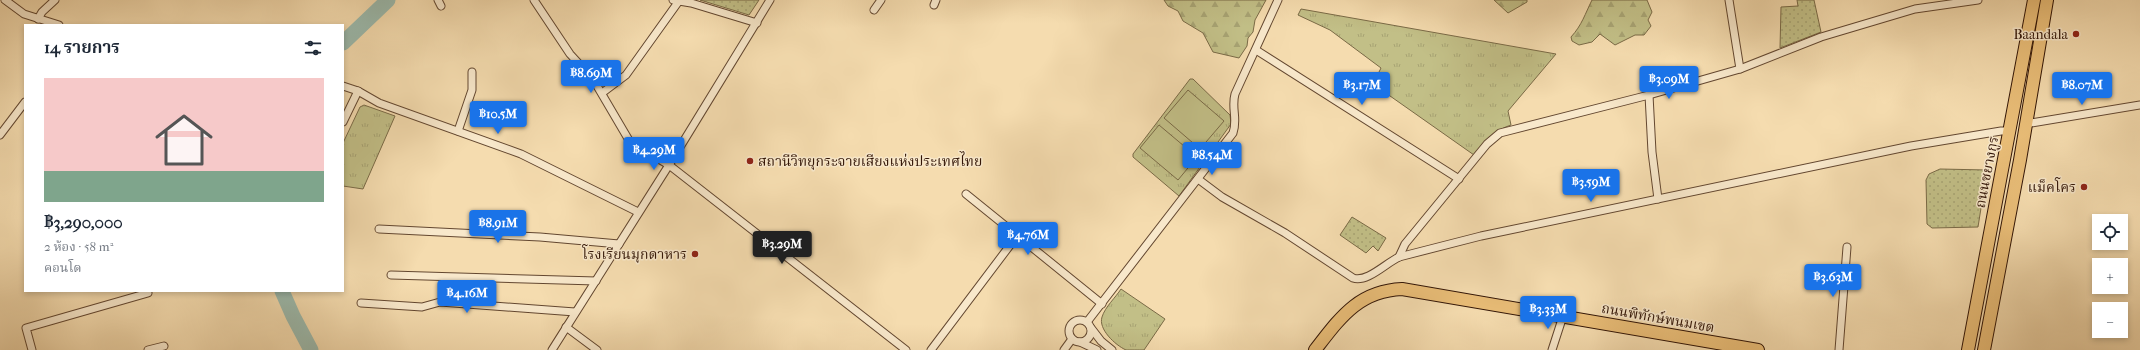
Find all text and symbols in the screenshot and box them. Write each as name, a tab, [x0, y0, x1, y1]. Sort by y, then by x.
place label: Baandala	[2013, 26, 2069, 43]
marker: Baandala	[2071, 29, 2081, 39]
text: 14 รายการ	[44, 37, 120, 57]
icon: filters	[302, 37, 324, 59]
pin: ฿8.69M	[558, 60, 624, 94]
text: ฿8.69M	[570, 65, 612, 80]
pin: ฿3.09M	[1636, 66, 1702, 100]
text: ฿3.09M	[1649, 71, 1690, 86]
pin: ฿3.17M	[1329, 72, 1395, 106]
pin: ฿8.07M	[2049, 72, 2115, 106]
text: ฿3.17M	[1343, 77, 1381, 92]
text: ฿8.07M	[2061, 77, 2103, 92]
pin: ฿10.5M	[465, 101, 531, 135]
icon: home	[148, 104, 220, 176]
text: ฿10.5M	[479, 106, 517, 121]
street label: ถนนชยางกูร	[1972, 135, 2002, 209]
pin: ฿4.29M	[621, 137, 687, 171]
text: ฿4.29M	[632, 142, 676, 157]
pin: ฿8.54M	[1179, 142, 1245, 176]
text: ฿8.54M	[1192, 147, 1232, 162]
place label: สถานีวิทยุกระจายเสียงแห่งประเทศไทย	[758, 151, 982, 170]
marker: สถานีวิทยุกระจายเสียงแห่งประเทศไทย	[745, 156, 755, 166]
pin: ฿3.59M	[1558, 169, 1624, 203]
text: ฿3.59M	[1572, 174, 1610, 189]
place label: แม็คโคร	[2028, 177, 2076, 196]
marker: แม็คโคร	[2079, 182, 2089, 192]
pin: ฿8.91M	[465, 210, 531, 244]
text: ฿3,290,000	[44, 212, 123, 232]
map controls	[2092, 214, 2128, 338]
button: locate	[2092, 214, 2128, 250]
text: ฿8.91M	[478, 215, 518, 230]
pin: ฿4.76M	[995, 222, 1061, 256]
text: ฿4.76M	[1007, 227, 1049, 242]
pin: ฿3.29M	[749, 231, 815, 265]
text: ฿3.29M	[762, 236, 802, 251]
text: 2 ห้อง · 58 m²	[44, 239, 113, 254]
place label: โรงเรียนมุกดาหาร	[581, 244, 687, 263]
marker: โรงเรียนมุกดาหาร	[690, 249, 700, 259]
button: +	[2092, 258, 2128, 294]
text: คอนโด	[44, 260, 82, 275]
pin: ฿3.63M	[1800, 264, 1866, 298]
text: ฿3.63M	[1813, 269, 1853, 284]
pin: ฿4.16M	[434, 280, 500, 314]
text: ฿4.16M	[446, 285, 488, 300]
pin: ฿3.33M	[1515, 296, 1581, 330]
street label: ถนนพิทักษ์พนมเขต	[1600, 299, 1716, 336]
text: ฿3.33M	[1529, 301, 1567, 316]
button: −	[2092, 302, 2128, 338]

